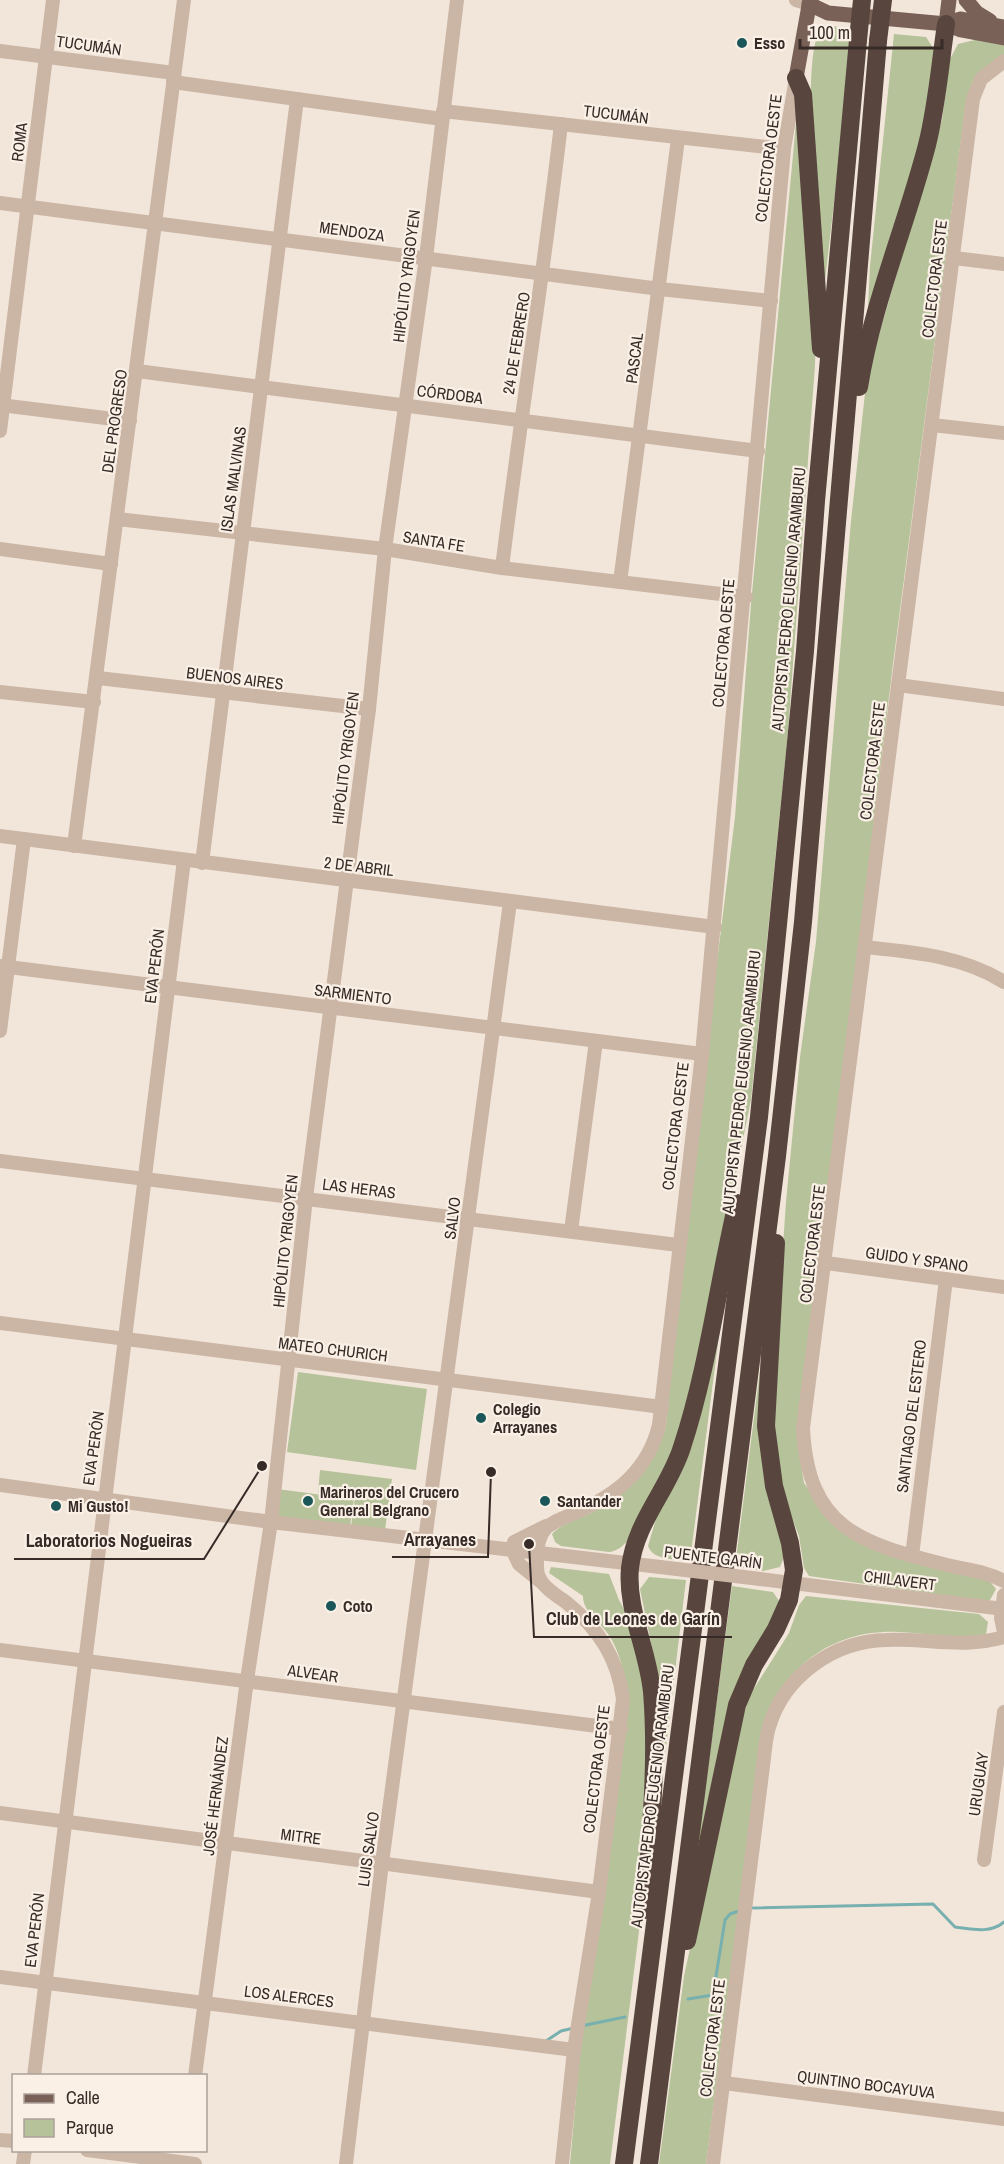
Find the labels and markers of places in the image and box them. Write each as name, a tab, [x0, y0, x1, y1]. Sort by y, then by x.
place label: Esso	[754, 32, 785, 54]
marker: Esso	[735, 36, 749, 50]
place label: Colegio Arrayanes	[493, 1398, 557, 1438]
marker: Colegio Arrayanes	[474, 1411, 488, 1425]
place label: Marineros del Crucero General Belgrano	[320, 1481, 459, 1521]
place label: Santander	[557, 1490, 622, 1512]
marker: Marineros del Crucero General Belgrano	[301, 1494, 315, 1508]
marker: Santander	[538, 1494, 552, 1508]
place label: Mi Gusto!	[68, 1495, 129, 1517]
marker: Mi Gusto!	[49, 1499, 63, 1513]
callout: Arrayanes	[392, 1521, 488, 1557]
callout: Laboratorios Nogueiras	[14, 1523, 204, 1559]
place label: Coto	[343, 1595, 373, 1617]
marker: Coto	[324, 1599, 338, 1613]
callout: Club de Leones de Garín	[534, 1601, 732, 1637]

